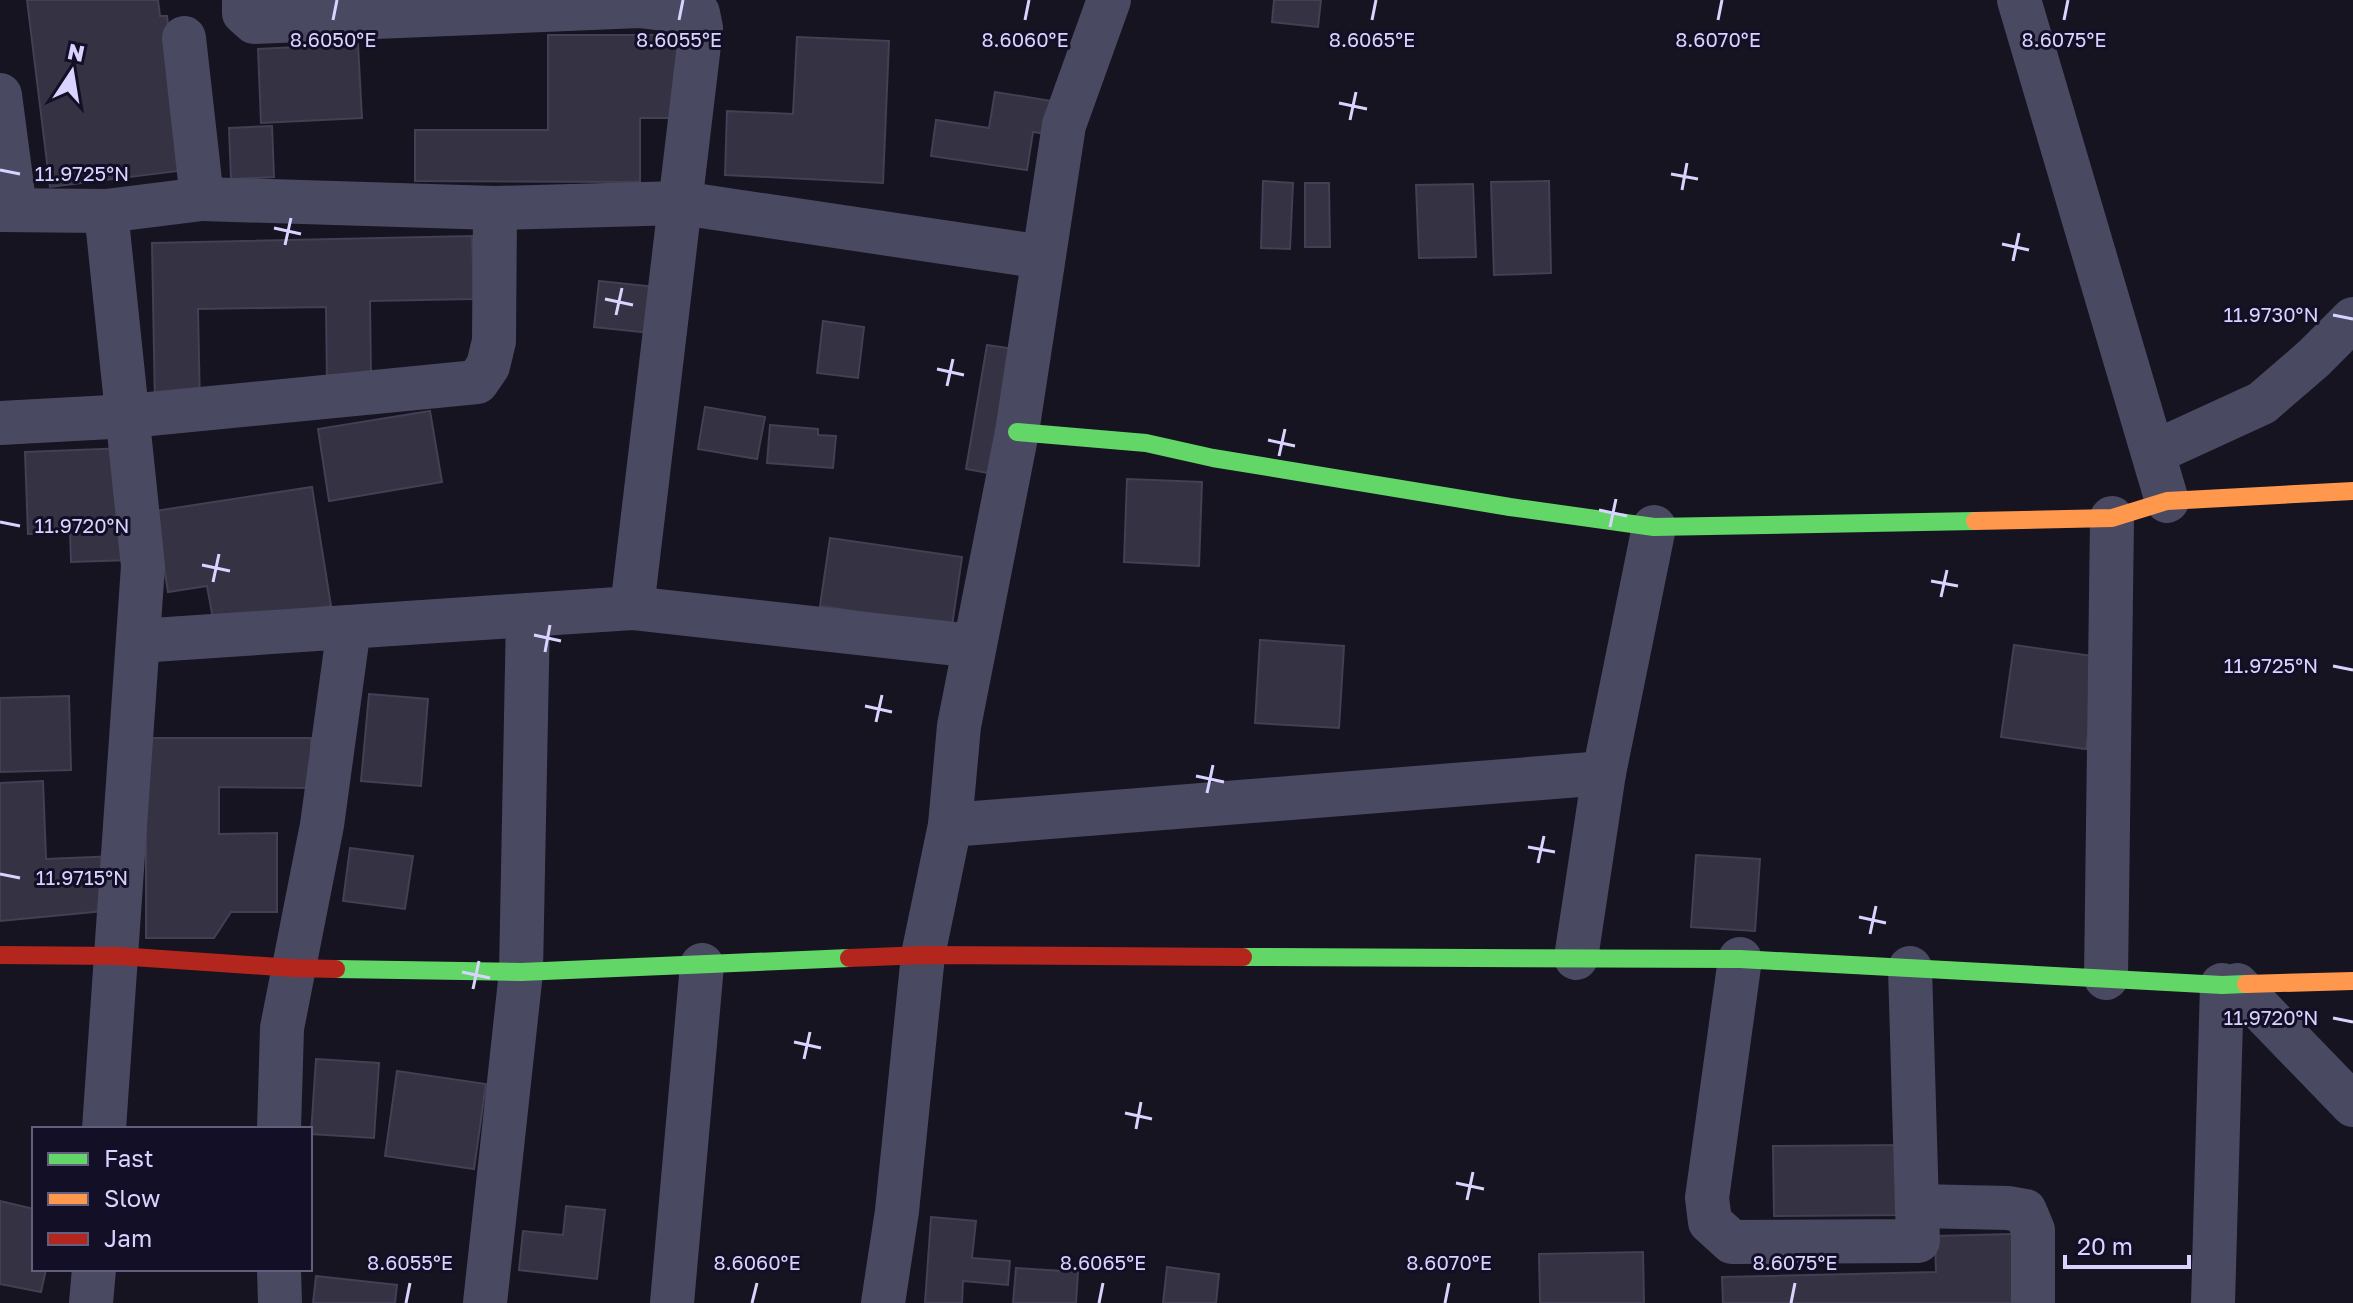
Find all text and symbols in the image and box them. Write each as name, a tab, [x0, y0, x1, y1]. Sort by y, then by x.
text: 8.6050°E	[290, 27, 376, 51]
text: 8.6055°E	[636, 27, 722, 51]
text: 8.6060°E	[981, 27, 1069, 51]
text: 8.6065°E	[1329, 27, 1415, 51]
text: 8.6070°E	[1675, 27, 1761, 51]
text: 8.6075°E	[2022, 27, 2106, 51]
north arrow	[32, 32, 112, 112]
text: N	[65, 37, 87, 67]
text: 11.9725°N	[35, 161, 129, 185]
text: 11.9730°N	[2223, 302, 2319, 326]
text: 11.9720°N	[34, 513, 130, 537]
text: 11.9725°N	[2224, 653, 2318, 677]
text: 11.9715°N	[36, 865, 128, 889]
text: 11.9720°N	[2223, 1005, 2319, 1029]
legend	[32, 1127, 312, 1271]
text: Fast	[104, 1143, 154, 1172]
text: Slow	[104, 1183, 160, 1212]
scale bar	[2065, 1219, 2189, 1269]
text: Jam	[104, 1223, 152, 1252]
text: 20 m	[2077, 1231, 2133, 1260]
text: 8.6055°E	[367, 1250, 453, 1274]
text: 8.6060°E	[713, 1250, 801, 1274]
text: 8.6065°E	[1060, 1250, 1146, 1274]
text: 8.6070°E	[1406, 1250, 1492, 1274]
text: 8.6075°E	[1753, 1250, 1837, 1274]

